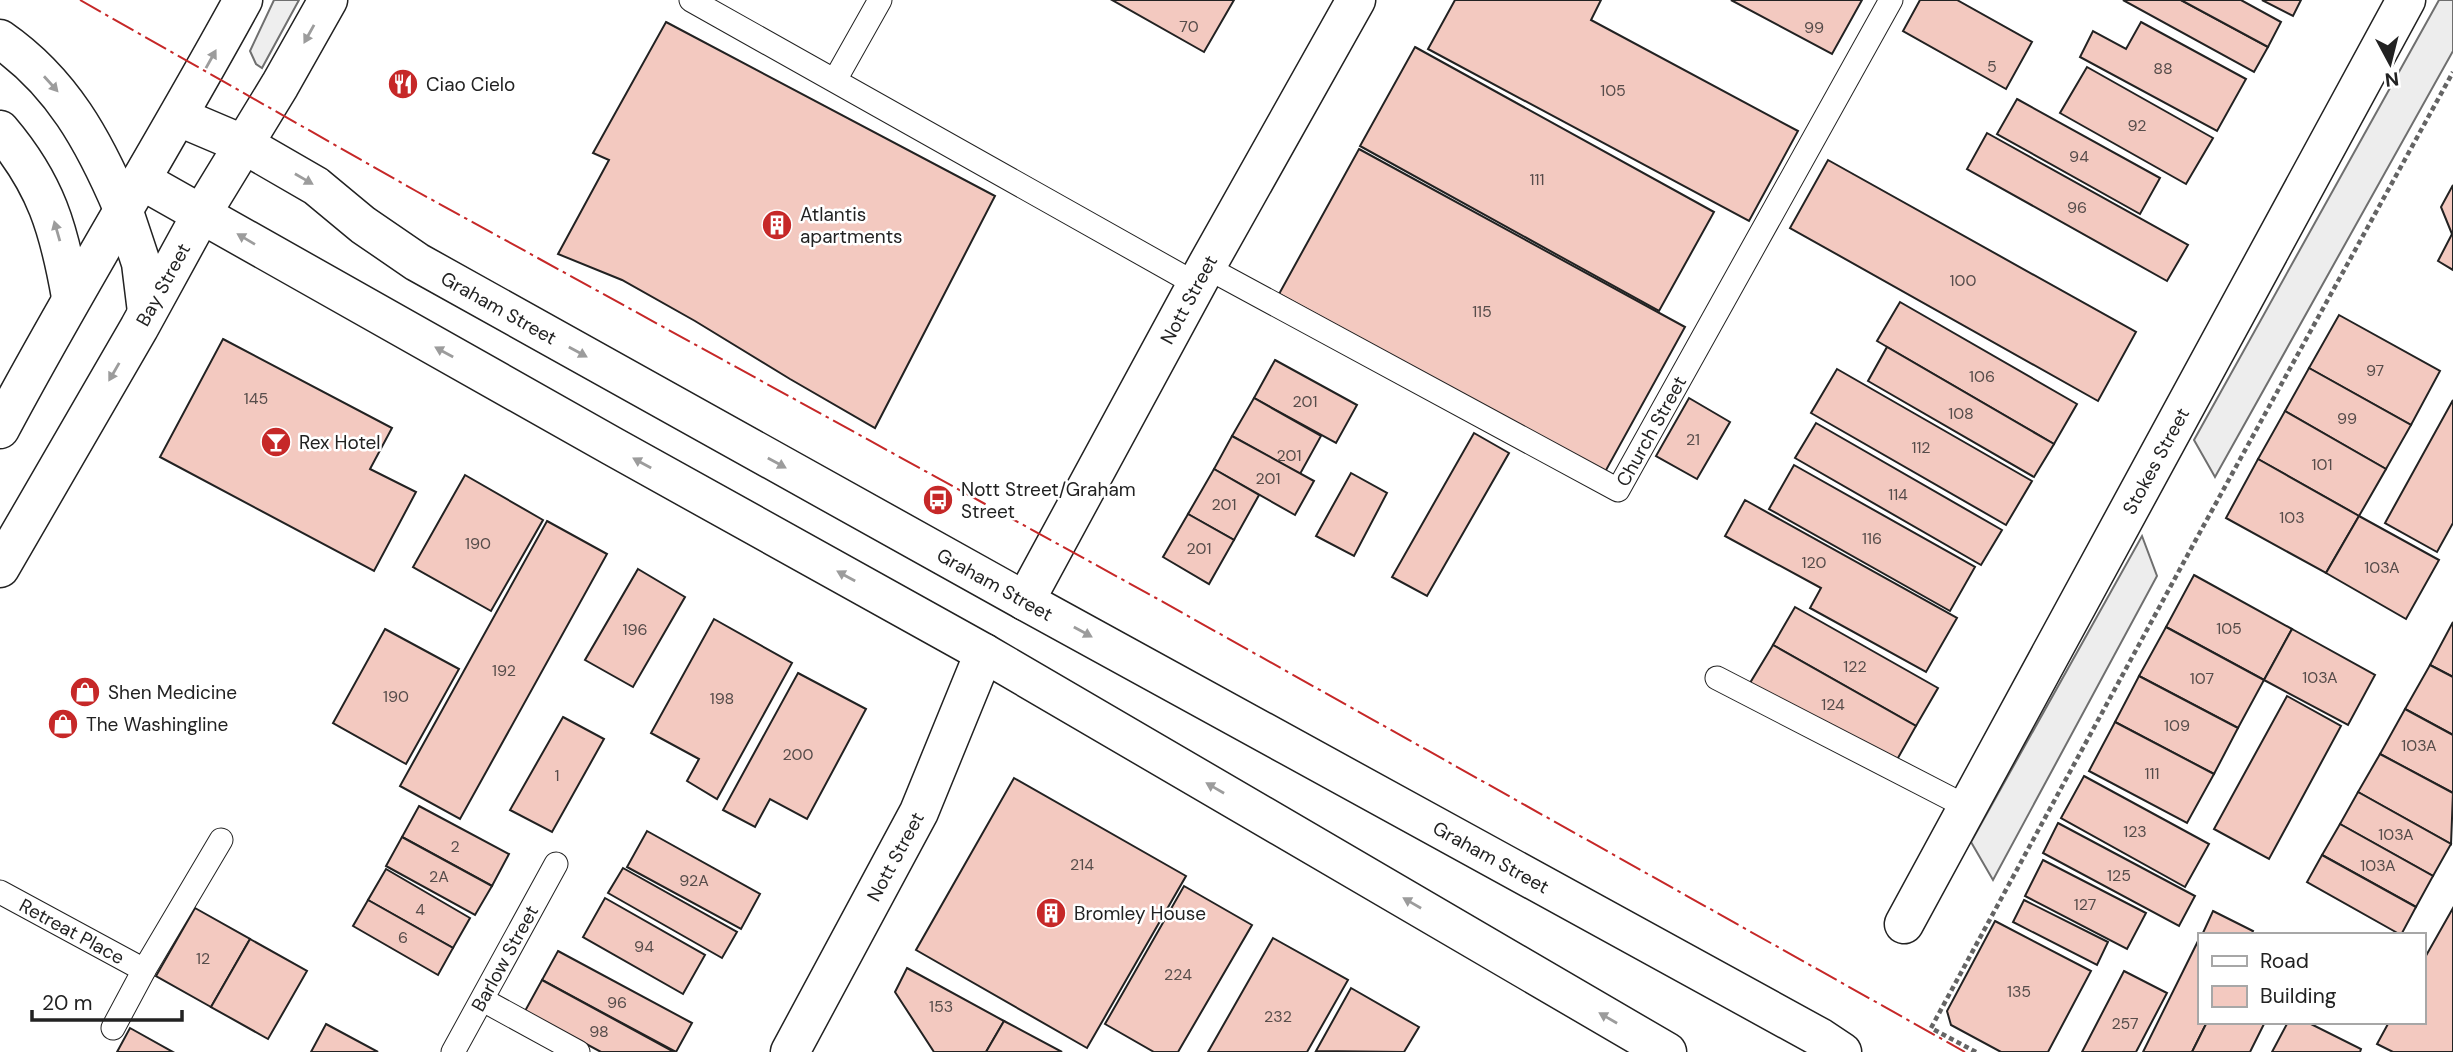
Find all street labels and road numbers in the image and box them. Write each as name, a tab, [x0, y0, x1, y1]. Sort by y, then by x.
street label: Bay Street	[130, 239, 196, 330]
street label: Nott Street	[1154, 250, 1223, 348]
street label: Graham Street	[437, 265, 561, 350]
street label: Church Street	[1610, 371, 1692, 491]
street label: Stokes Street	[2117, 403, 2195, 519]
street label: Graham Street	[933, 542, 1057, 626]
street label: Nott Street	[861, 807, 929, 905]
street label: Graham Street	[1429, 815, 1554, 899]
street label: Retreat Place	[15, 892, 129, 970]
street label: Barlow Street	[465, 901, 544, 1016]

